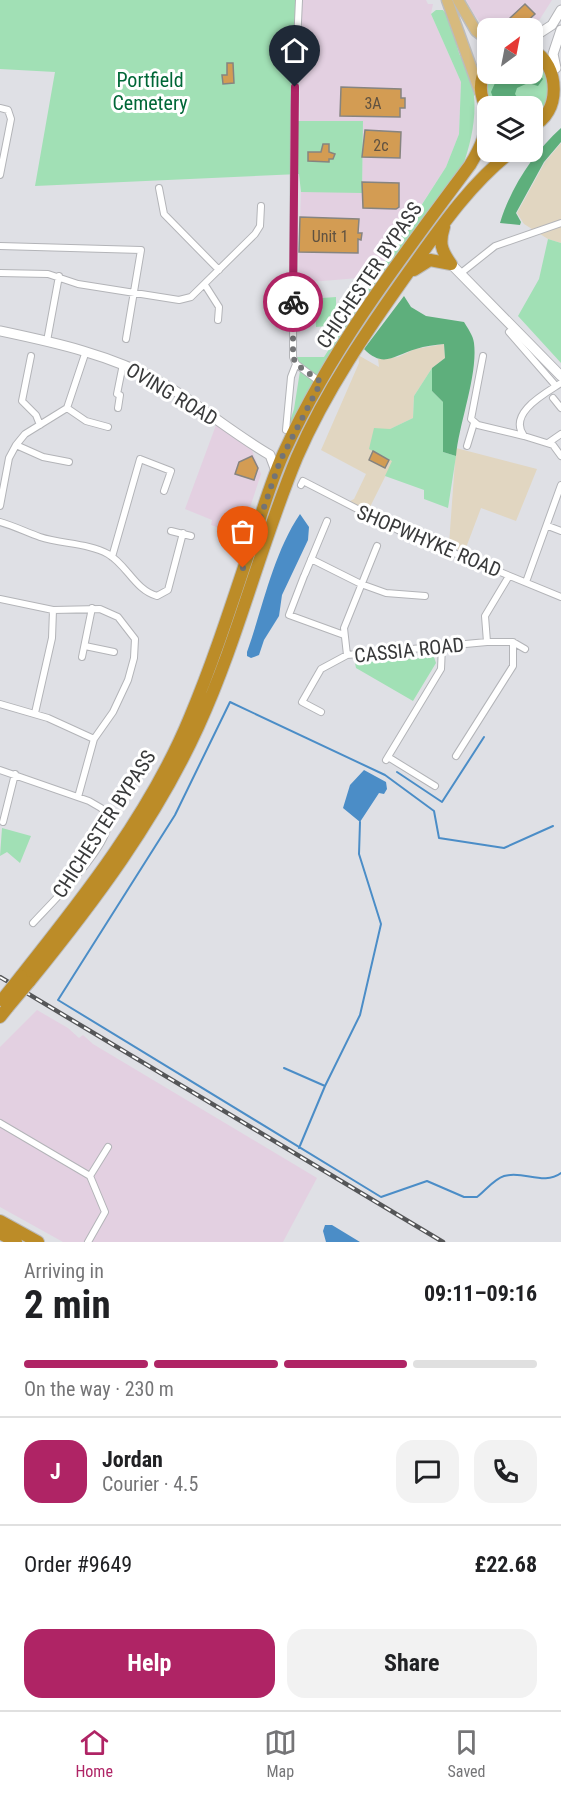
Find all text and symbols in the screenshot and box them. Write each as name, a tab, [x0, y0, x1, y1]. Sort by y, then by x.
north arrow	[477, 18, 543, 84]
map controls	[477, 18, 543, 162]
pin	[269, 25, 320, 87]
icon: home	[278, 34, 311, 67]
park label: Portfield Cemetery	[112, 68, 188, 115]
house number: 3A	[364, 94, 382, 113]
button: layers	[477, 96, 543, 162]
house number: 2c	[373, 136, 389, 155]
street label: CHICHESTER BYPASS	[311, 197, 427, 353]
house number: Unit 1	[312, 227, 348, 246]
courier	[263, 272, 323, 332]
icon: bike	[277, 286, 310, 319]
street label: OVING ROAD	[122, 357, 222, 431]
street label: SHOPWHYKE ROAD	[353, 500, 505, 582]
pin	[217, 506, 268, 568]
icon: bag	[226, 515, 259, 548]
street label: CASSIA ROAD	[353, 632, 465, 668]
street label: CHICHESTER BYPASS	[47, 746, 161, 902]
text: Arriving in	[24, 1259, 104, 1283]
text: 09:11–09:16	[424, 1281, 537, 1306]
text: 2 min	[24, 1282, 111, 1328]
text: On the way · 230 m	[24, 1377, 174, 1401]
button: chat	[396, 1440, 459, 1503]
button: phone	[474, 1440, 537, 1503]
text: Jordan	[102, 1447, 163, 1472]
text: J	[50, 1459, 61, 1484]
text: Courier · 4.5	[102, 1472, 198, 1496]
text: Order #9649	[24, 1552, 132, 1577]
text: £22.68	[475, 1552, 537, 1577]
button: Help	[24, 1629, 275, 1698]
button: Share	[287, 1629, 537, 1698]
tab: Home	[75, 1726, 113, 1781]
tab: Map	[264, 1726, 297, 1781]
tab: Saved	[448, 1726, 486, 1781]

